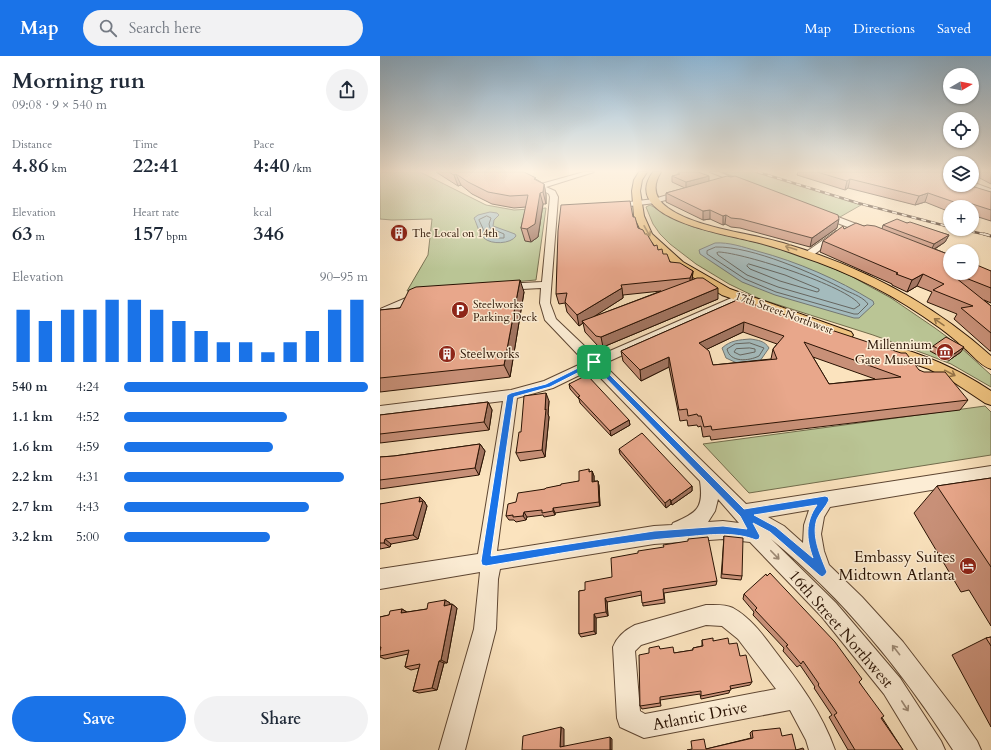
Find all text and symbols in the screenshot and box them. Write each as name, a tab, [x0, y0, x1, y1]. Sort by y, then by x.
search box	[83, 10, 363, 46]
text: Map	[20, 15, 59, 41]
icon: search	[97, 17, 119, 39]
text: Search here	[129, 18, 201, 38]
text: Map	[805, 19, 831, 38]
text: Directions	[853, 19, 915, 38]
text: Saved	[937, 19, 971, 38]
text: Morning run	[12, 66, 145, 96]
north arrow	[943, 68, 979, 104]
map controls	[943, 68, 979, 280]
button: share	[326, 69, 368, 111]
text: 09:08 · 9 × 540 m	[12, 96, 107, 114]
button: locate	[943, 112, 979, 148]
text: Distance	[12, 137, 52, 152]
text: Time	[133, 137, 158, 152]
text: Pace	[253, 137, 275, 152]
text: 4.86	[12, 152, 49, 179]
text: 22:41	[133, 152, 179, 179]
text: 4:40	[253, 152, 290, 179]
button: layers	[943, 156, 979, 192]
text: km	[49, 161, 67, 176]
text: /km	[290, 161, 312, 176]
button: +	[943, 200, 979, 236]
text: Elevation	[12, 205, 56, 220]
text: Heart rate	[133, 205, 179, 220]
text: kcal	[253, 205, 272, 220]
text: 63	[12, 220, 33, 247]
text: 157	[133, 220, 163, 247]
text: 346	[253, 220, 284, 247]
building icon: The Local on 14th	[389, 223, 409, 243]
one-way arrow	[643, 225, 651, 237]
place label: The Local on 14th	[412, 226, 498, 241]
text: m	[33, 229, 45, 244]
text: bpm	[163, 229, 187, 244]
one-way arrow	[784, 244, 797, 251]
button: −	[943, 244, 979, 280]
text: Elevation	[12, 268, 64, 286]
text: 90–95 m	[320, 268, 368, 286]
street label: 17th Street Northwest	[733, 288, 835, 338]
place label: Steelworks Parking Deck	[473, 297, 538, 325]
parking icon: Steelworks Parking Deck	[450, 300, 470, 320]
one-way arrow	[934, 318, 945, 326]
place label: Millennium Gate Museum	[855, 336, 932, 369]
museum icon: Millennium Gate Museum	[935, 342, 955, 362]
building icon: Steelworks	[437, 344, 457, 364]
place label: Steelworks	[460, 345, 519, 363]
pin	[577, 345, 611, 379]
icon: arrive	[583, 351, 605, 373]
one-way arrow	[944, 370, 956, 377]
text: 540 m	[12, 378, 47, 396]
text: 4:24	[76, 378, 99, 396]
text: 1.1 km	[12, 408, 53, 426]
text: 4:52	[76, 408, 99, 426]
text: 1.6 km	[12, 438, 53, 456]
text: 4:59	[76, 438, 99, 456]
text: 2.2 km	[12, 468, 53, 486]
text: 4:31	[76, 468, 99, 486]
text: 2.7 km	[12, 498, 53, 516]
text: 4:43	[76, 498, 99, 516]
text: 3.2 km	[12, 528, 53, 546]
text: 5:00	[76, 528, 99, 546]
place label: Embassy Suites Midtown Atlanta	[839, 546, 955, 586]
one-way arrow	[770, 550, 780, 560]
hotel icon: Embassy Suites Midtown Atlanta	[958, 556, 978, 576]
street label: 16th Street Northwest	[784, 565, 898, 693]
one-way arrow	[892, 645, 901, 656]
button: Save	[12, 696, 186, 742]
button: Share	[194, 696, 368, 742]
street label: Atlantic Drive	[651, 696, 749, 736]
one-way arrow	[901, 700, 909, 711]

